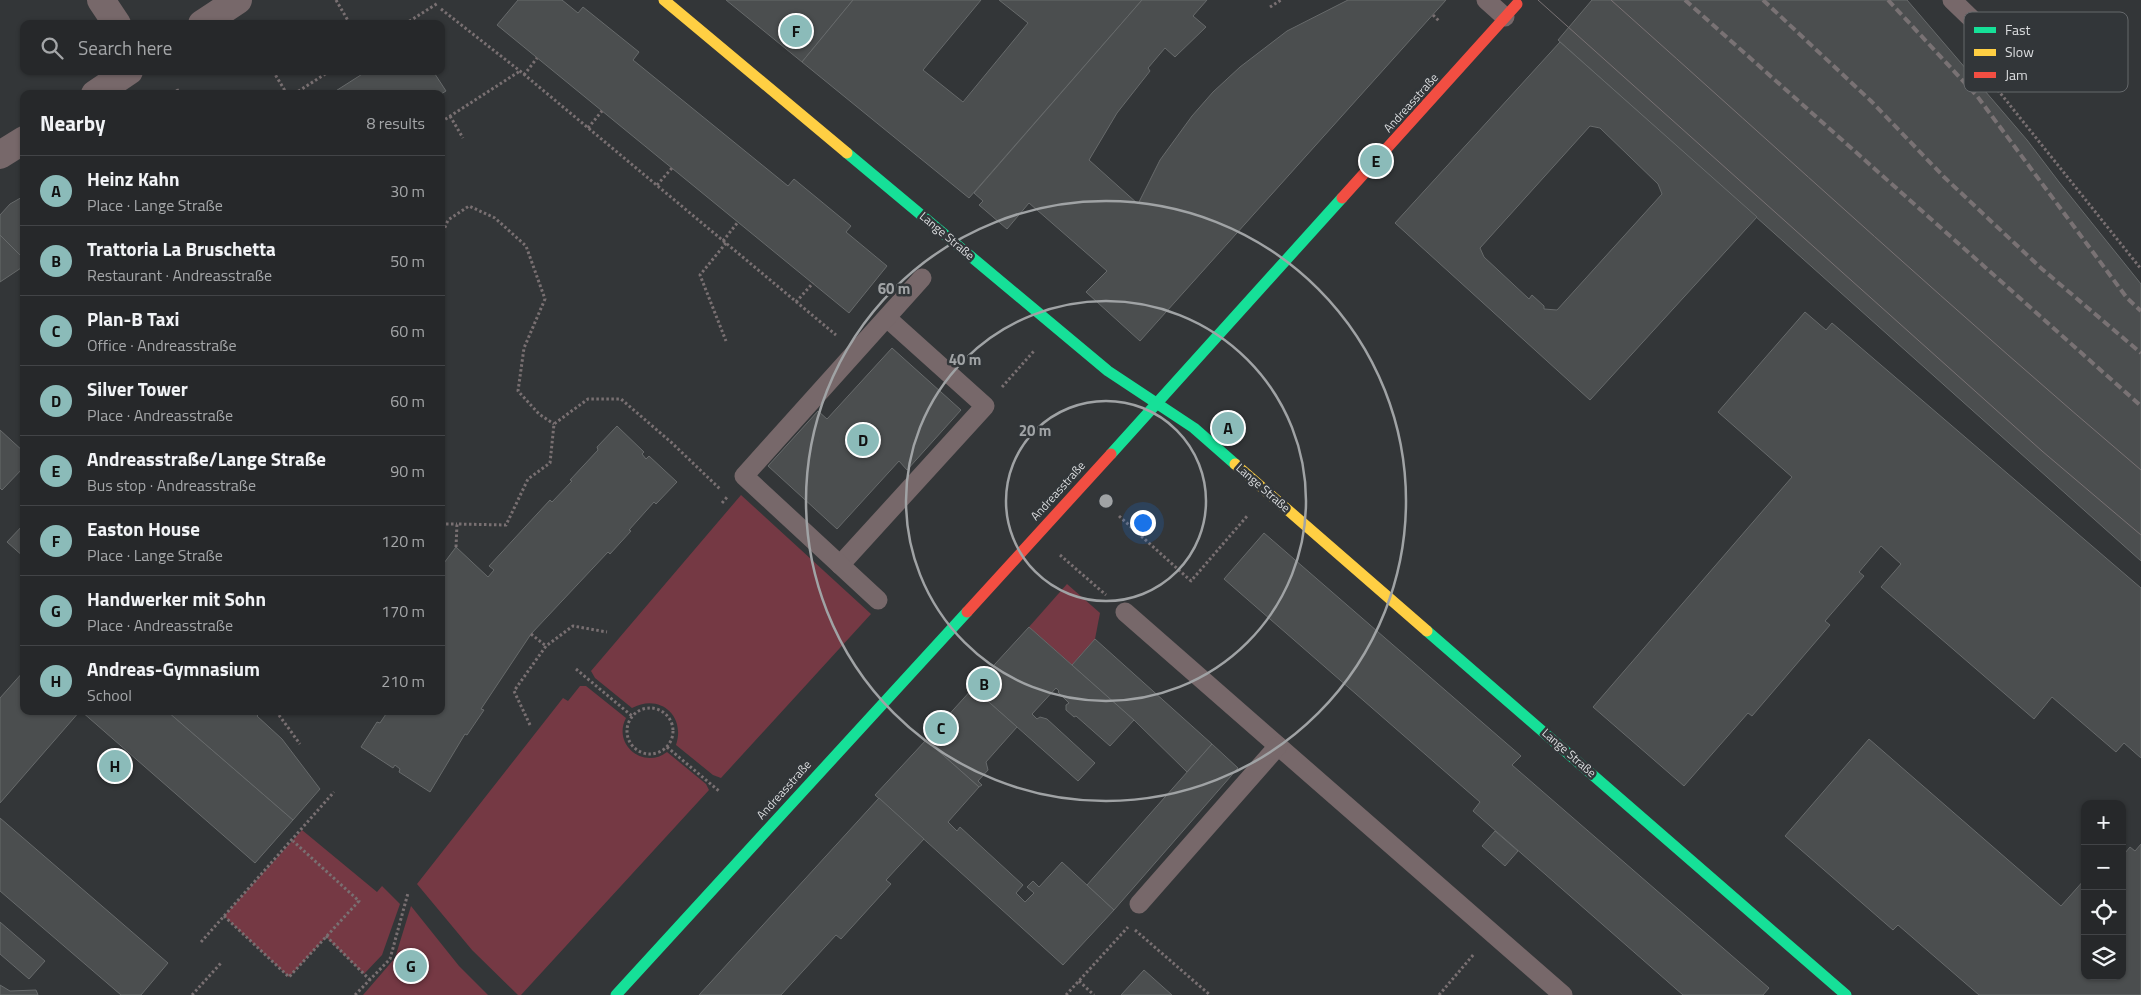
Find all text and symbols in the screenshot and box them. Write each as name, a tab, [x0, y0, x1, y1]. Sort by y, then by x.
pin: F	[780, 12, 812, 50]
legend	[1964, 12, 2128, 92]
text: Fast	[2005, 19, 2030, 40]
search box	[20, 20, 445, 75]
text: Search here	[78, 33, 172, 62]
icon: search	[38, 34, 66, 62]
text: Slow	[2005, 41, 2034, 62]
text: Jam	[2005, 64, 2028, 85]
street label: Andreasstraße	[1379, 69, 1443, 137]
text: Nearby	[40, 107, 105, 139]
text: 8 results	[366, 111, 425, 135]
pin: E	[1360, 142, 1392, 180]
text: Heinz Kahn	[87, 164, 180, 193]
text: A	[51, 179, 61, 203]
text: 30 m	[390, 179, 425, 203]
text: Place · Lange Straße	[87, 193, 223, 217]
street label: Lange Straße	[916, 207, 979, 264]
text: Trattoria La Bruschetta	[87, 234, 276, 263]
text: B	[51, 249, 61, 273]
text: 50 m	[390, 249, 425, 273]
text: Restaurant · Andreasstraße	[87, 263, 272, 287]
text: 60 m	[878, 277, 910, 300]
text: Plan-B Taxi	[87, 304, 179, 333]
text: C	[52, 319, 60, 343]
text: 60 m	[390, 319, 425, 343]
text: Office · Andreasstraße	[87, 333, 237, 357]
text: 40 m	[949, 348, 981, 371]
text: Silver Tower	[87, 374, 188, 403]
text: D	[51, 389, 61, 413]
text: 60 m	[390, 389, 425, 413]
text: Place · Andreasstraße	[87, 403, 233, 427]
pin: A	[1212, 409, 1244, 447]
text: 20 m	[1019, 419, 1051, 442]
pin: D	[847, 421, 879, 459]
text: Andreasstraße/Lange Straße	[87, 444, 326, 473]
street label: Andreasstraße	[1026, 457, 1090, 525]
text: E	[52, 459, 60, 483]
text: 90 m	[390, 459, 425, 483]
street label: Lange Straße	[1232, 459, 1295, 517]
text: Bus stop · Andreasstraße	[87, 473, 256, 497]
centre of rings	[1097, 492, 1115, 510]
your location	[1130, 510, 1156, 536]
text: Easton House	[87, 514, 200, 543]
text: F	[52, 529, 60, 553]
text: 120 m	[381, 529, 425, 553]
text: Place · Lange Straße	[87, 543, 223, 567]
text: Handwerker mit Sohn	[87, 584, 266, 613]
text: G	[51, 599, 61, 623]
text: 170 m	[381, 599, 425, 623]
text: Place · Andreasstraße	[87, 613, 233, 637]
text: Andreas-Gymnasium	[87, 654, 260, 683]
pin: B	[968, 665, 1000, 703]
text: H	[51, 669, 61, 693]
text: 210 m	[381, 669, 425, 693]
text: School	[87, 683, 132, 707]
pin: C	[925, 709, 957, 747]
street label: Lange Straße	[1538, 724, 1601, 782]
pin: H	[99, 747, 131, 785]
street label: Andreasstraße	[752, 756, 816, 824]
map controls	[2081, 800, 2126, 980]
button: +	[2081, 800, 2126, 845]
button: −	[2081, 845, 2126, 890]
button: locate	[2081, 890, 2126, 935]
button: layers	[2081, 935, 2126, 980]
pin: G	[395, 947, 427, 985]

